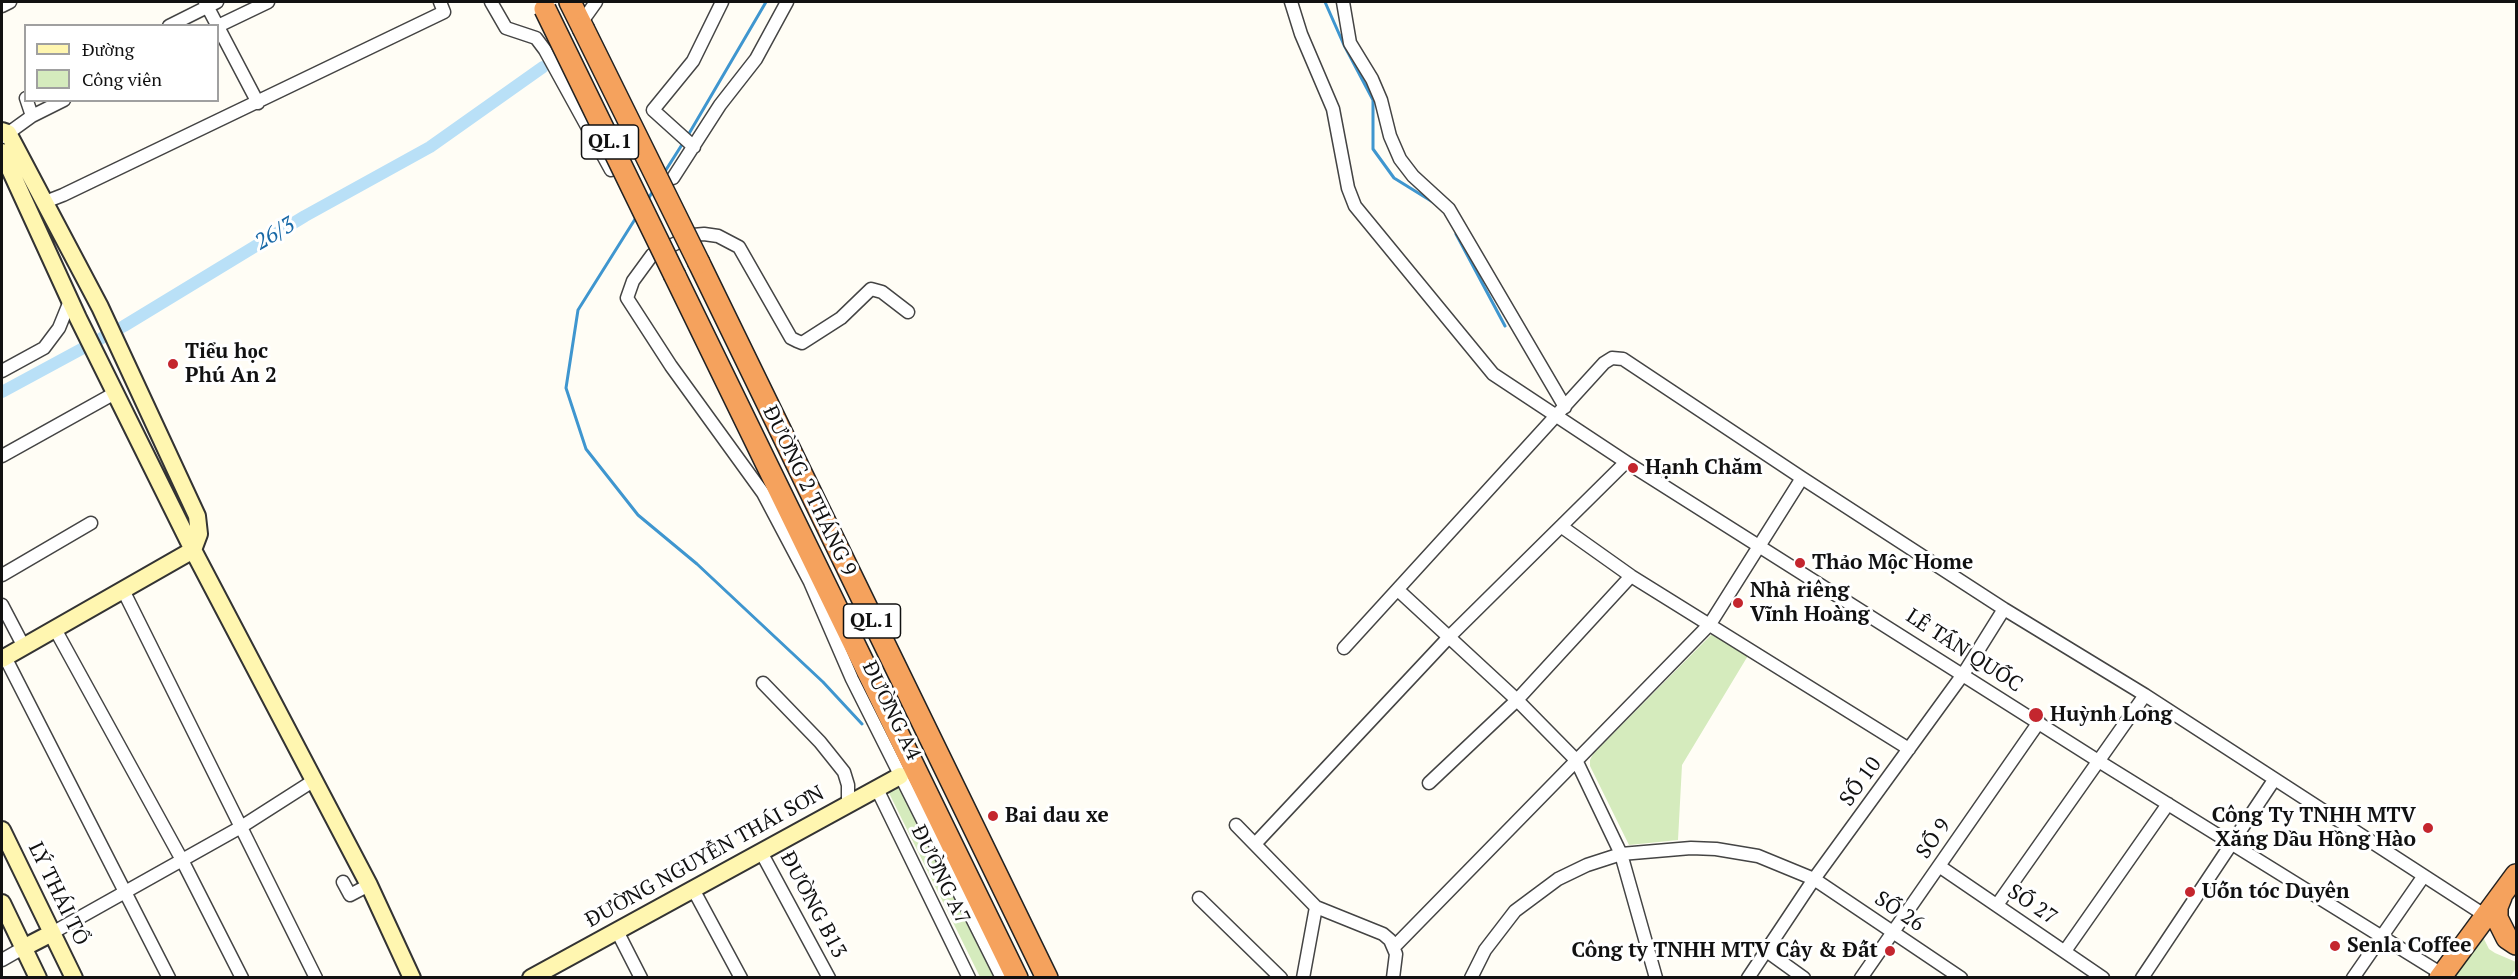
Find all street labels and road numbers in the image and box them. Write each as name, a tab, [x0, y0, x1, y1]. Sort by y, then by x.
road number: QL.1	[582, 125, 638, 159]
street label: ĐƯỜNG 2 THÁNG 9	[757, 402, 861, 580]
road number: QL.1	[844, 604, 900, 638]
street label: LÊ TẤN QUỐC	[1901, 604, 2027, 698]
street label: ĐƯỜNG A4	[856, 657, 926, 765]
street label: SỐ 10	[1835, 753, 1887, 811]
street label: ĐƯỜNG NGUYỄN THÁI SƠN	[581, 781, 829, 933]
street label: SỐ 9	[1911, 814, 1957, 864]
street label: ĐƯỜNG A7	[905, 821, 975, 929]
street label: LÝ THÁI TỔ	[22, 838, 94, 950]
street label: ĐƯỜNG B13	[775, 848, 851, 962]
street label: SỐ 27	[2002, 879, 2062, 931]
street label: SỐ 26	[1869, 886, 1929, 938]

